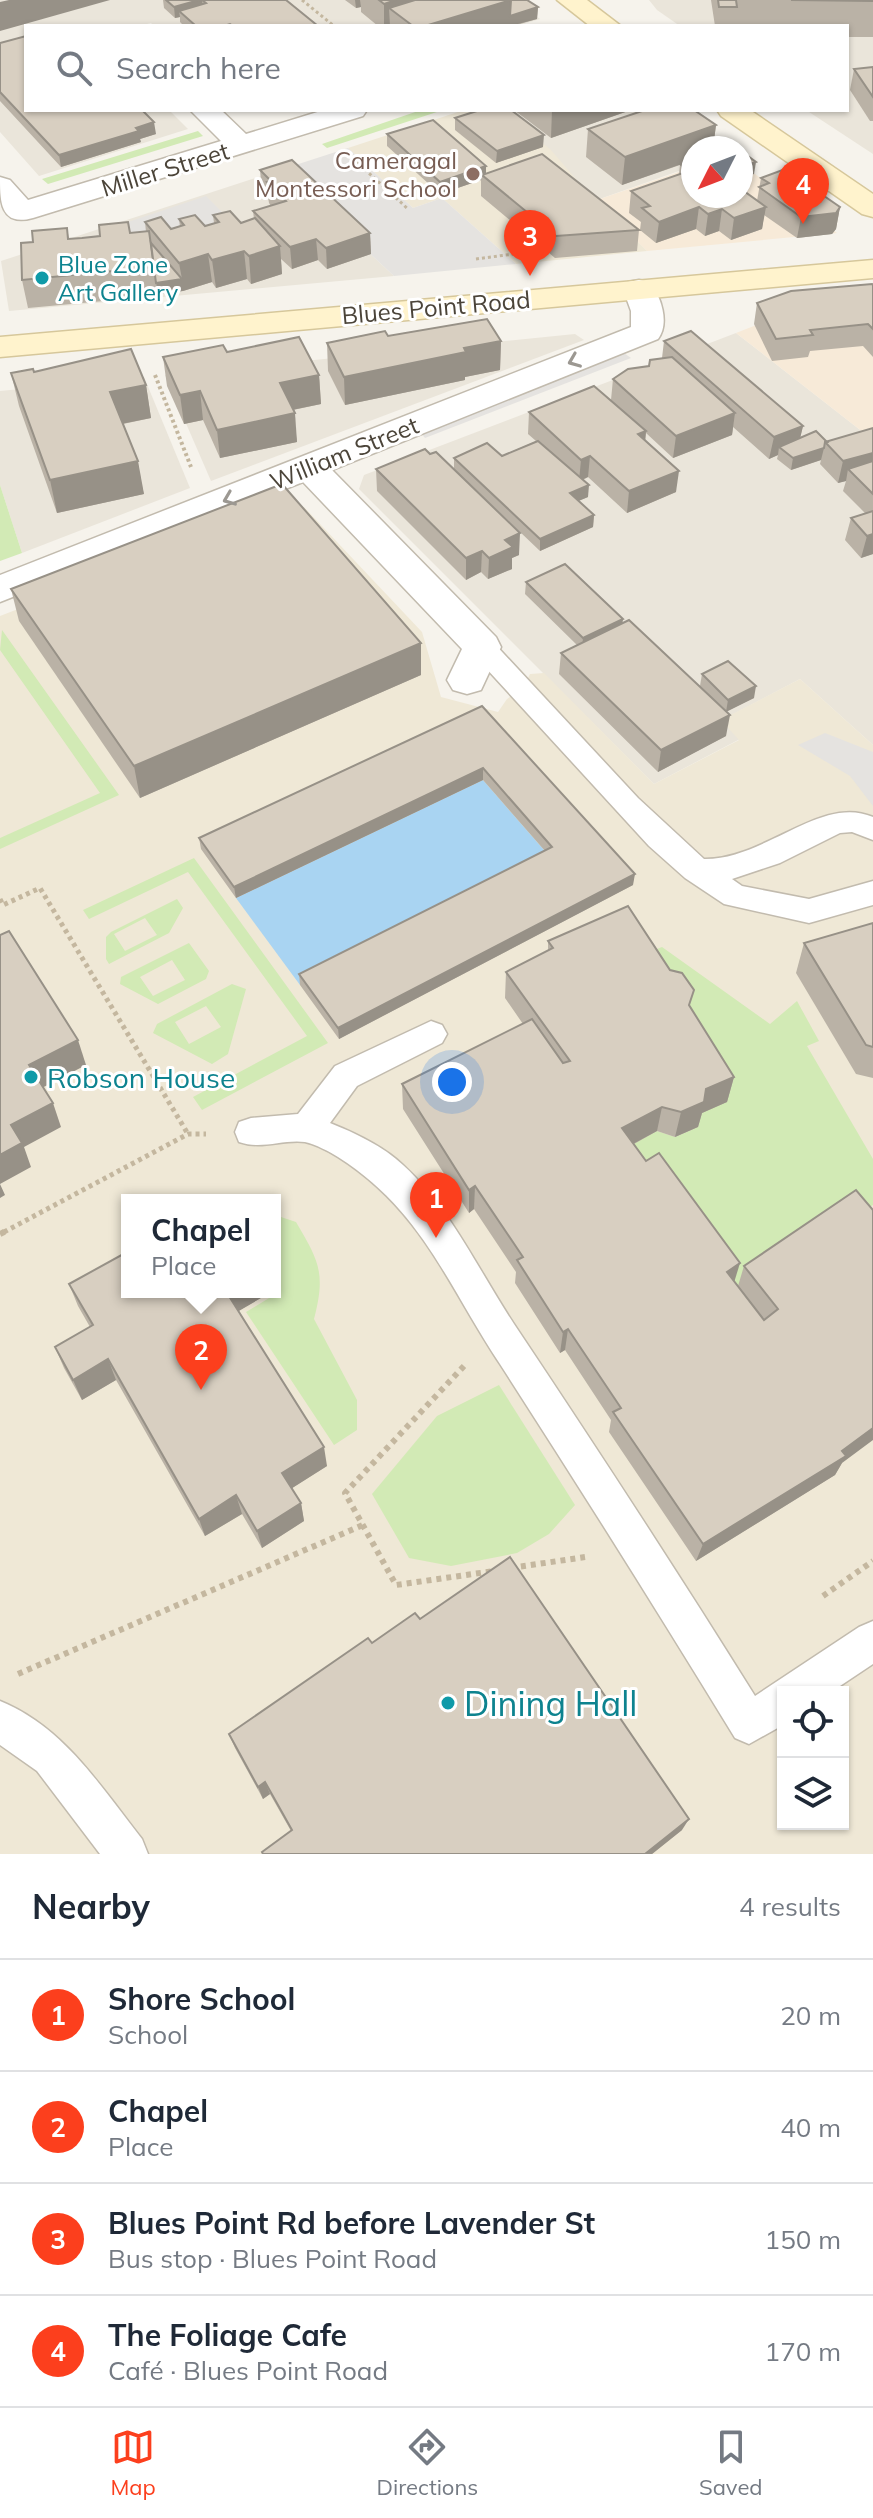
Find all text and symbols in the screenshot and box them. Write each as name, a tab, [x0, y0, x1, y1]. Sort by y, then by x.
search box	[24, 24, 849, 112]
icon: search	[52, 46, 96, 90]
text: Search here	[116, 49, 281, 87]
street label: Miller Street	[97, 135, 233, 203]
north arrow	[681, 136, 753, 208]
place label: Cameragal Montessori School	[255, 145, 457, 203]
pin: 4	[777, 158, 829, 224]
marker: Cameragal Montessori School	[464, 165, 482, 183]
pin: 3	[504, 210, 556, 276]
place label: Blue Zone Art Gallery	[58, 249, 179, 307]
marker: Blue Zone Art Gallery	[33, 269, 51, 287]
street label: Blues Point Road	[340, 284, 532, 330]
one-way arrow	[568, 351, 582, 368]
street label: William Street	[265, 410, 423, 496]
one-way arrow	[223, 489, 237, 506]
place label: Robson House	[47, 1060, 235, 1095]
your location	[432, 1062, 472, 1102]
marker: Robson House	[22, 1068, 40, 1086]
pin: 1	[410, 1172, 462, 1238]
popup	[121, 1194, 281, 1298]
text: Chapel	[151, 1211, 251, 1249]
text: Place	[151, 1249, 216, 1282]
pin: 2	[175, 1324, 227, 1390]
place label: Dining Hall	[464, 1682, 637, 1725]
map controls	[777, 1686, 849, 1830]
button: locate	[777, 1686, 849, 1758]
marker: Dining Hall	[439, 1694, 457, 1712]
button: layers	[777, 1758, 849, 1830]
text: Nearby	[32, 1885, 150, 1928]
text: 4 results	[739, 1890, 841, 1923]
text: Shore School	[108, 1980, 295, 2018]
text: 1	[50, 1999, 66, 2032]
text: 20 m	[780, 1999, 841, 2032]
text: School	[108, 2018, 188, 2051]
text: Chapel	[108, 2092, 208, 2130]
text: 2	[50, 2111, 66, 2144]
text: 40 m	[780, 2111, 841, 2144]
text: Place	[108, 2130, 173, 2163]
text: Blues Point Rd before Lavender St	[108, 2204, 595, 2242]
text: 3	[50, 2223, 66, 2256]
text: 150 m	[765, 2223, 841, 2256]
text: Bus stop · Blues Point Road	[108, 2242, 437, 2275]
text: The Foliage Cafe	[108, 2316, 347, 2354]
text: 4	[50, 2335, 66, 2368]
text: 170 m	[765, 2335, 841, 2368]
text: Café · Blues Point Road	[108, 2354, 388, 2387]
tab: Map	[110, 2425, 156, 2501]
tab: Directions	[377, 2425, 478, 2501]
tab: Saved	[699, 2425, 763, 2501]

